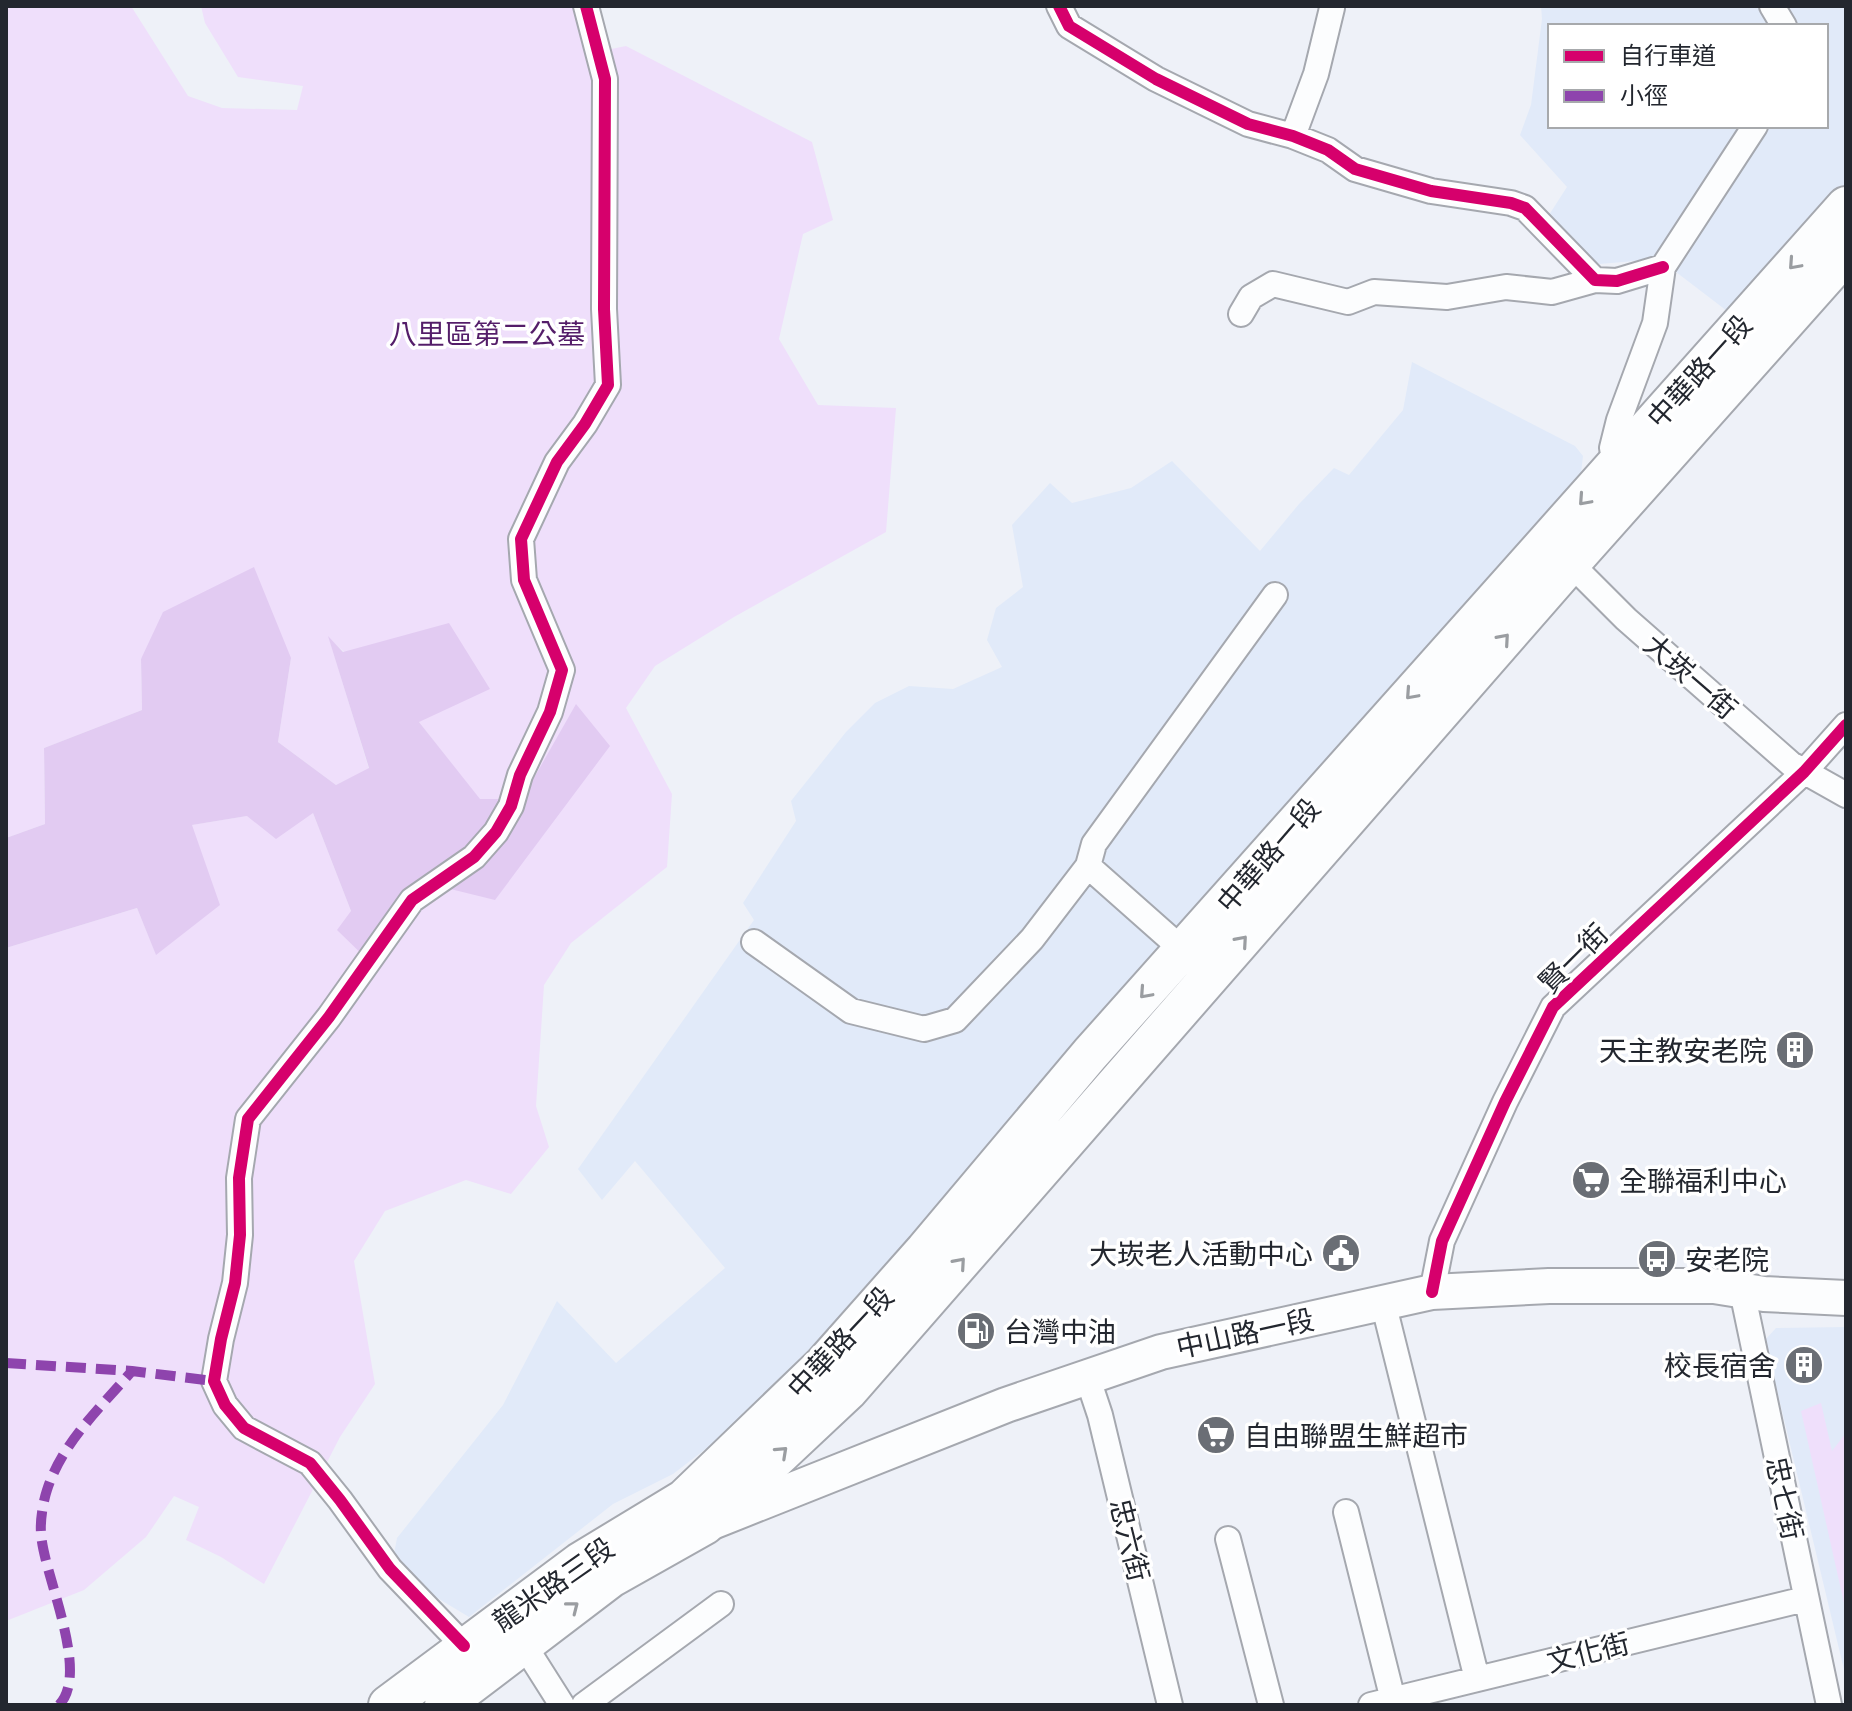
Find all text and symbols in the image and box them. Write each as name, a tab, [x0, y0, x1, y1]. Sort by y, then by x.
legend	[1548, 24, 1828, 128]
text: 自行車道	[1620, 37, 1716, 73]
text: 小徑	[1620, 77, 1668, 113]
one-way arrow	[1789, 254, 1804, 269]
street label: 中華路一段	[1636, 305, 1762, 437]
park label: 八里區第二公墓	[389, 312, 585, 355]
one-way arrow	[1580, 491, 1594, 506]
street label: 大崁一街	[1635, 623, 1747, 729]
one-way arrow	[1495, 634, 1509, 649]
one-way arrow	[1407, 685, 1421, 700]
street label: 中華路一段	[1206, 788, 1330, 922]
street label: 賢一街	[1528, 913, 1618, 1003]
one-way arrow	[1232, 935, 1246, 950]
one-way arrow	[1140, 984, 1155, 998]
place label: 天主教安老院	[1599, 1029, 1767, 1072]
building icon: 天主教安老院	[1774, 1029, 1816, 1071]
supermarket icon: 全聯福利中心	[1570, 1159, 1612, 1201]
place label: 全聯福利中心	[1619, 1159, 1787, 1202]
place label: 大崁老人活動中心	[1089, 1232, 1313, 1275]
public building icon: 大崁老人活動中心	[1320, 1232, 1362, 1274]
bus stop icon: 安老院	[1636, 1238, 1678, 1280]
place label: 安老院	[1685, 1238, 1769, 1281]
one-way arrow	[950, 1258, 965, 1273]
street label: 中華路一段	[777, 1276, 903, 1408]
street label: 中山路一段	[1172, 1297, 1318, 1369]
fuel station icon: 台灣中油	[955, 1310, 997, 1352]
place label: 台灣中油	[1004, 1310, 1116, 1353]
place label: 校長宿舍	[1664, 1344, 1776, 1387]
building icon: 校長宿舍	[1783, 1344, 1825, 1386]
supermarket icon: 自由聯盟生鮮超市	[1195, 1414, 1237, 1456]
place label: 自由聯盟生鮮超市	[1244, 1414, 1468, 1457]
one-way arrow	[773, 1448, 788, 1462]
street label: 忠七街	[1755, 1452, 1815, 1544]
street label: 忠六街	[1099, 1494, 1161, 1586]
street label: 龍米路三段	[483, 1526, 623, 1642]
one-way arrow	[564, 1603, 579, 1617]
street label: 文化街	[1542, 1621, 1634, 1683]

